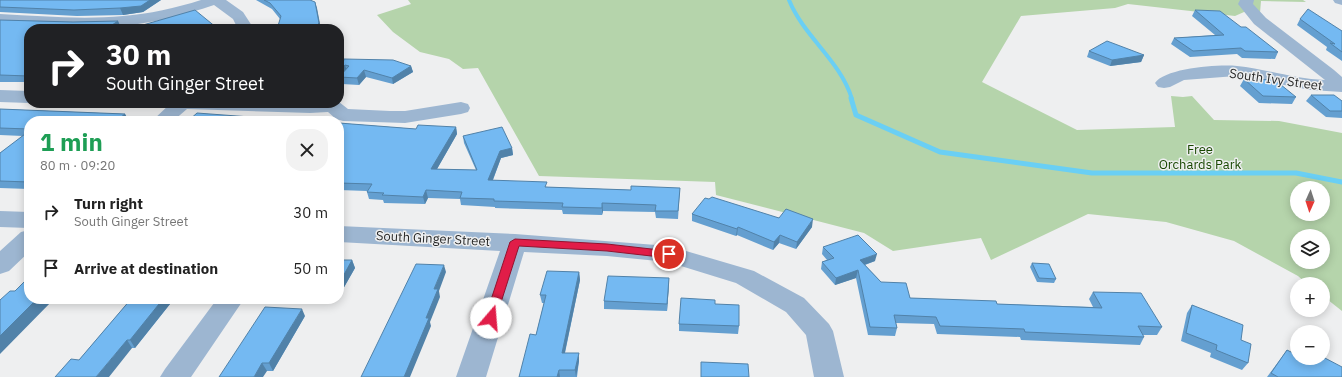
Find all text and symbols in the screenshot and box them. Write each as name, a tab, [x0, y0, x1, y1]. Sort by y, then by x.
text: 30 m	[106, 36, 171, 73]
icon: right	[40, 40, 92, 92]
street label: South Ivy Street	[1228, 65, 1324, 94]
text: South Ginger Street	[106, 72, 264, 95]
text: 1 min	[40, 126, 103, 158]
button: close	[286, 129, 328, 171]
park label: Free Orchards Park	[1159, 141, 1242, 173]
text: 80 m · 09:20	[40, 157, 115, 174]
north arrow	[1290, 181, 1330, 221]
map controls	[1290, 181, 1330, 365]
text: Turn right	[74, 194, 143, 213]
icon: right	[40, 201, 62, 223]
text: 30 m	[293, 203, 328, 222]
text: South Ginger Street	[74, 213, 188, 230]
street label: South Ginger Street	[375, 227, 491, 250]
button: layers	[1290, 229, 1330, 269]
pin	[652, 237, 686, 271]
icon: arrive	[658, 243, 680, 265]
icon: arrive	[40, 257, 62, 279]
text: Arrive at destination	[74, 259, 218, 278]
text: 50 m	[293, 259, 328, 278]
button: +	[1290, 277, 1330, 317]
position arrow	[470, 297, 512, 339]
button: −	[1290, 325, 1330, 365]

